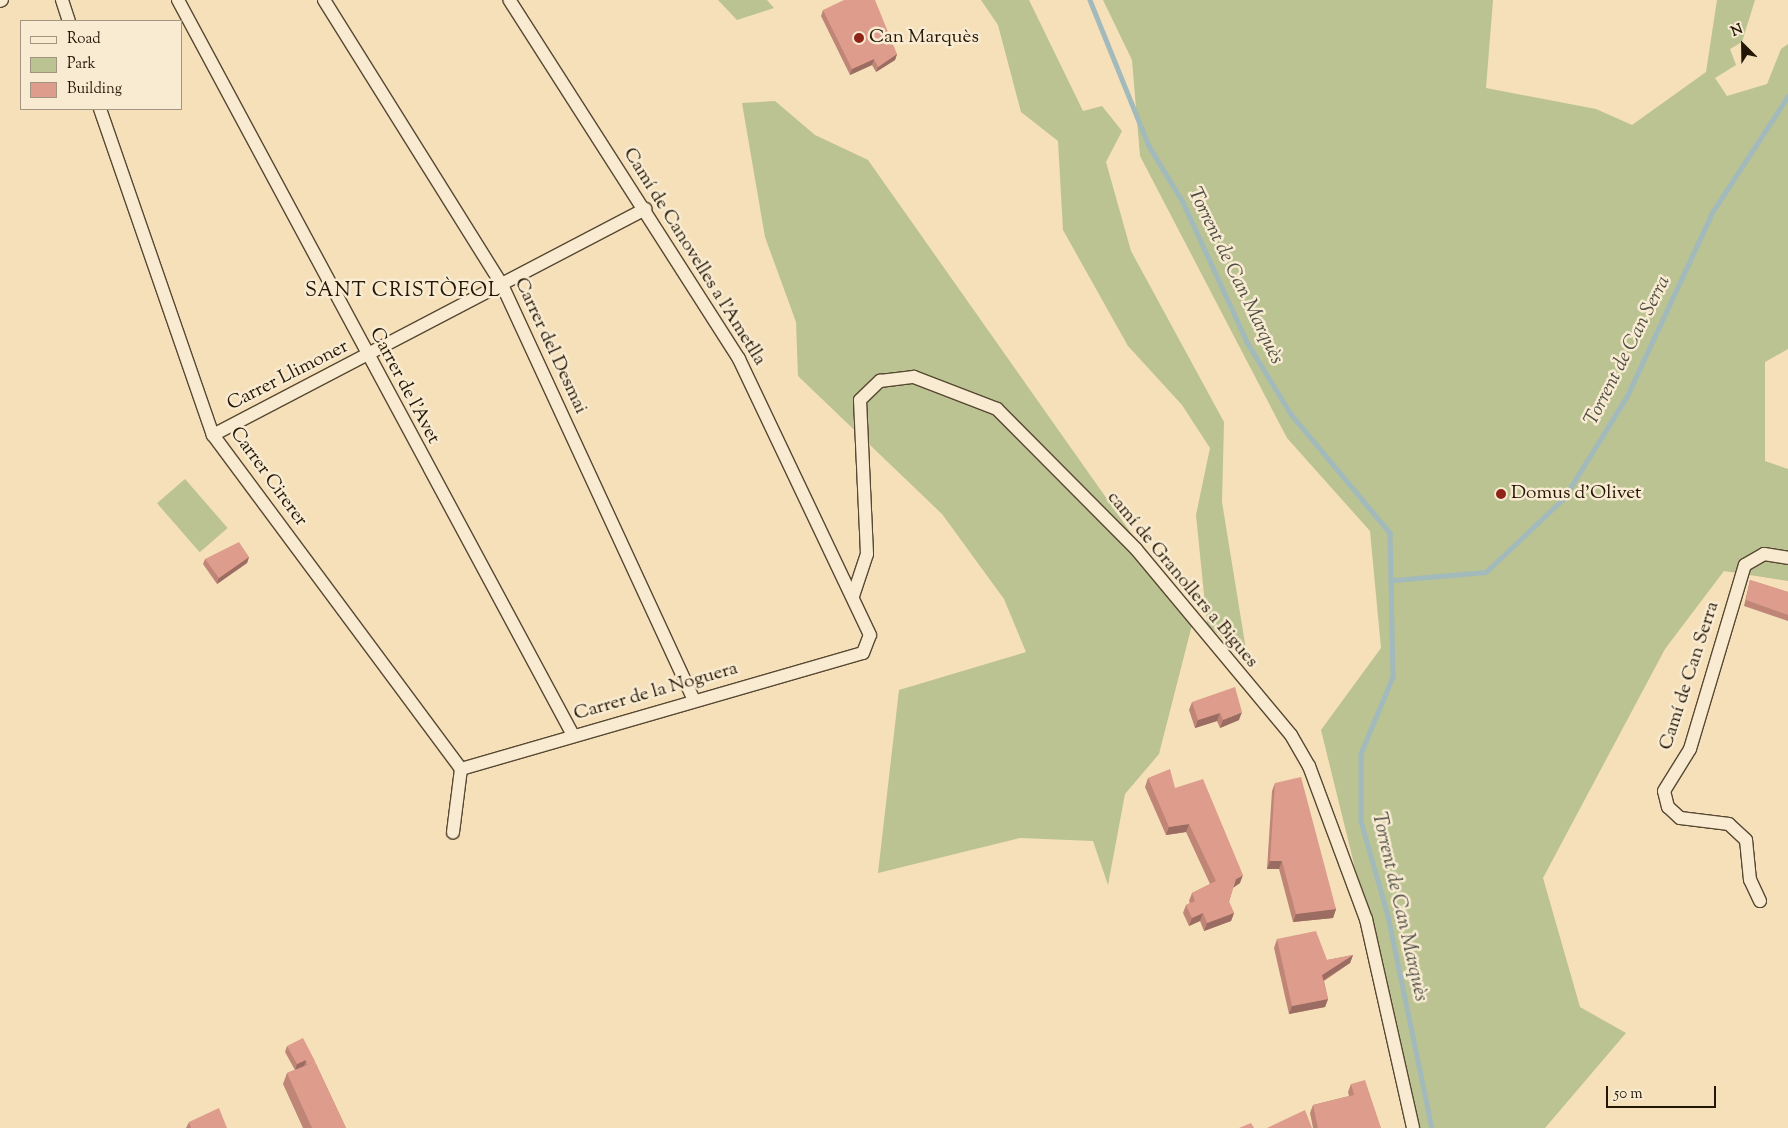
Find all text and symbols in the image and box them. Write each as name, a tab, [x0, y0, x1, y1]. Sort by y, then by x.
legend	[20, 20, 182, 110]
north arrow	[1718, 20, 1768, 70]
text: N	[1728, 20, 1746, 43]
place label: Can Marquès	[869, 27, 979, 49]
text: Road	[67, 29, 101, 50]
marker: Can Marquès	[853, 32, 865, 44]
text: Park	[67, 54, 96, 75]
text: Building	[67, 79, 122, 100]
street label: Camí de Canovelles a l'Ametlla	[617, 144, 771, 370]
water label: Torrent de Can Marquès	[1182, 184, 1288, 368]
water label: Torrent de Can Serra	[1580, 272, 1676, 430]
street label: Carrer del Desmai	[508, 274, 592, 418]
district label: SANT CRISTÒFOL	[303, 279, 503, 303]
street label: Carrer de l'Avet	[364, 324, 444, 448]
street label: Carrer Llimoner	[224, 336, 352, 416]
street label: Carrer Cirerer	[224, 423, 312, 531]
place label: Domus d'Olivet	[1511, 483, 1641, 505]
street label: camí de Granollers a Bigues	[1102, 487, 1262, 673]
marker: Domus d'Olivet	[1495, 488, 1507, 500]
street label: Camí de Can Serra	[1655, 599, 1725, 753]
street label: Carrer de la Noguera	[571, 658, 741, 726]
water label: Torrent de Can Marquès	[1366, 810, 1432, 1004]
scale bar	[1608, 1076, 1718, 1108]
text: 50 m	[1614, 1084, 1643, 1105]

